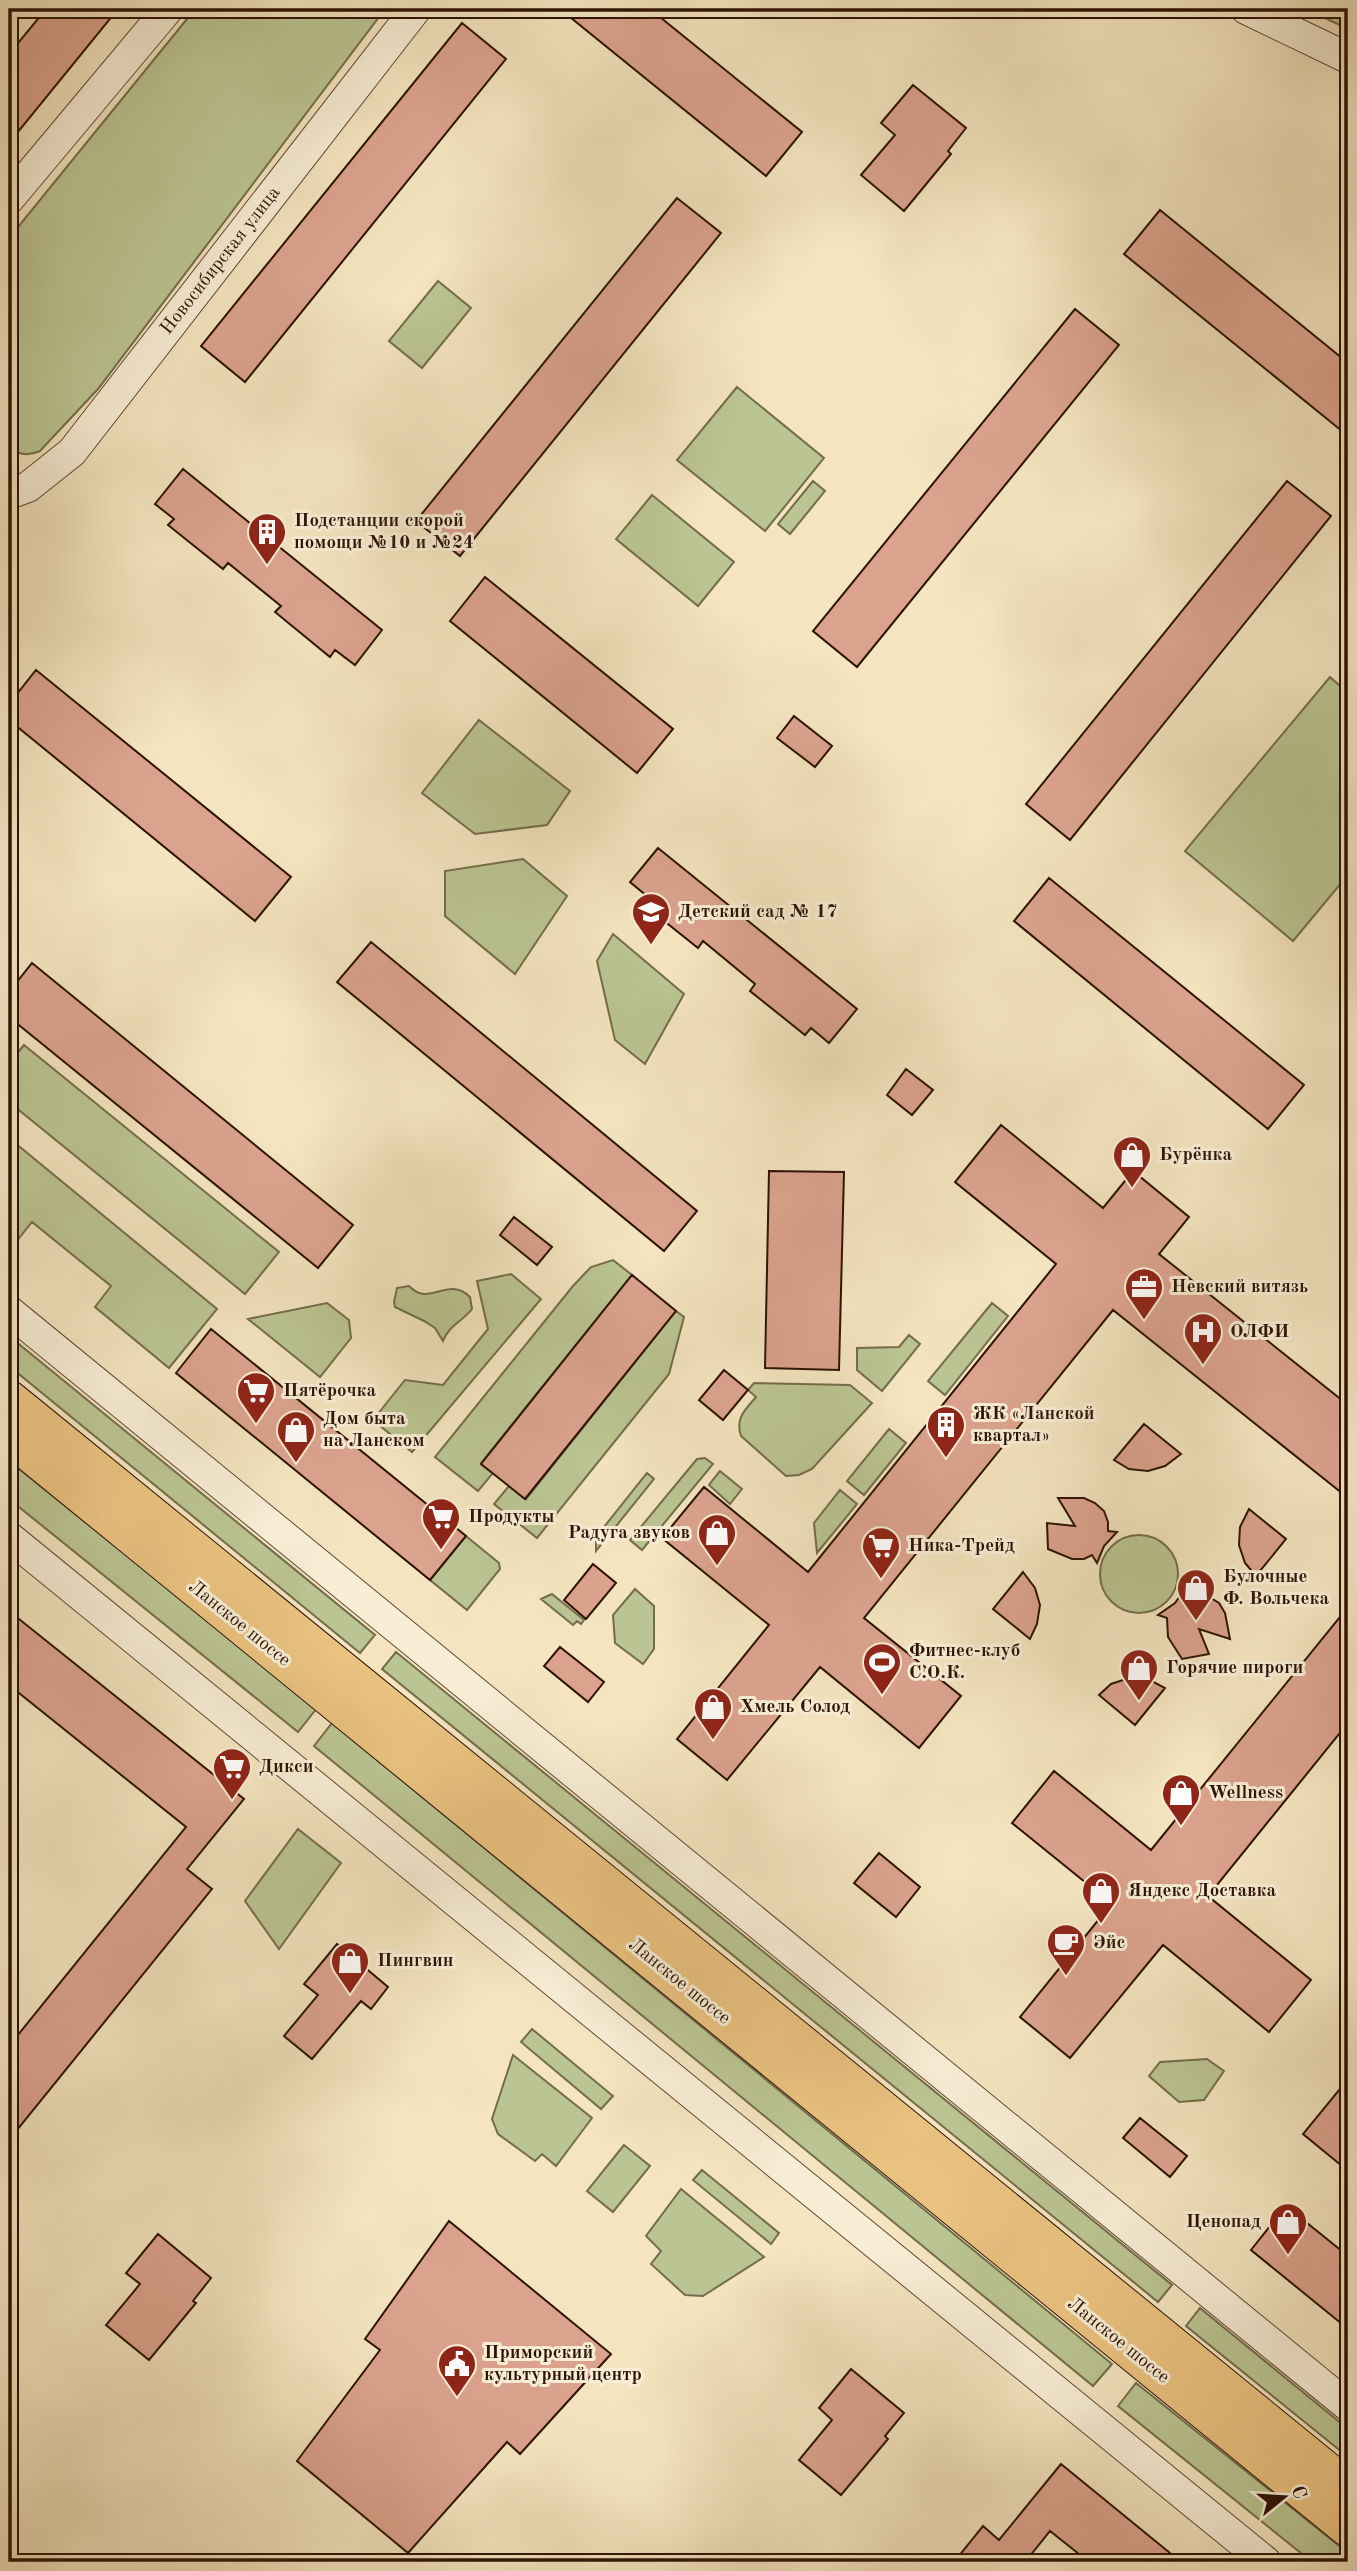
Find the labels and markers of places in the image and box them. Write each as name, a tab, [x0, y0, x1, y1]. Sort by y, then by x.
building icon: Подстанции скорой помощи №10 и №24	[246, 511, 288, 566]
place label: Подстанции скорой помощи №10 и №24	[294, 512, 474, 553]
school or university icon: Детский сад № 17	[630, 891, 672, 946]
place label: Детский сад № 17	[678, 903, 838, 922]
shop icon: Бурёнка	[1111, 1134, 1153, 1189]
place label: Бурёнка	[1159, 1146, 1232, 1165]
office icon: Невский витязь	[1123, 1266, 1165, 1321]
place label: Невский витязь	[1171, 1278, 1308, 1297]
hospital icon: ОЛФИ	[1182, 1311, 1224, 1366]
place label: ОЛФИ	[1230, 1323, 1289, 1342]
supermarket icon: Пятёрочка	[235, 1370, 277, 1425]
place label: Пятёрочка	[283, 1382, 377, 1401]
building icon: ЖК «Ланской квартал»	[925, 1404, 967, 1459]
place label: ЖК «Ланской квартал»	[973, 1405, 1095, 1446]
shop icon: Дом быта на Ланском	[275, 1409, 317, 1464]
place label: Дом быта на Ланском	[323, 1410, 425, 1451]
supermarket icon: Продукты	[420, 1496, 462, 1551]
place label: Продукты	[468, 1508, 555, 1527]
shop icon: Радуга звуков	[696, 1512, 738, 1567]
place label: Радуга звуков	[568, 1524, 690, 1543]
supermarket icon: Ника-Трейд	[860, 1525, 902, 1580]
place label: Ника-Трейд	[908, 1537, 1015, 1556]
shop icon: Булочные Ф. Вольчека	[1175, 1567, 1217, 1622]
place label: Булочные Ф. Вольчека	[1223, 1568, 1329, 1609]
sports icon: Фитнес-клуб С.О.К.	[861, 1641, 903, 1696]
place label: Фитнес-клуб С.О.К.	[909, 1642, 1020, 1683]
shop icon: Горячие пироги	[1118, 1647, 1160, 1702]
place label: Горячие пироги	[1166, 1659, 1304, 1678]
shop icon: Хмель Солод	[692, 1686, 734, 1741]
place label: Хмель Солод	[740, 1698, 850, 1717]
supermarket icon: Дикси	[211, 1746, 253, 1801]
place label: Дикси	[259, 1758, 314, 1777]
shop icon: Wellness	[1160, 1772, 1202, 1827]
place label: Wellness	[1208, 1784, 1283, 1803]
shop icon: Яндекс Доставка	[1080, 1870, 1122, 1925]
place label: Яндекс Доставка	[1128, 1882, 1277, 1901]
cafe icon: Эйс	[1045, 1922, 1087, 1977]
place label: Эйс	[1093, 1934, 1126, 1953]
shop icon: Пингвин	[329, 1940, 371, 1995]
place label: Пингвин	[377, 1952, 454, 1971]
shop icon: Ценопад	[1267, 2201, 1309, 2256]
place label: Ценопад	[1186, 2213, 1261, 2232]
public building icon: Приморский культурный центр	[436, 2343, 478, 2398]
place label: Приморский культурный центр	[484, 2344, 642, 2385]

